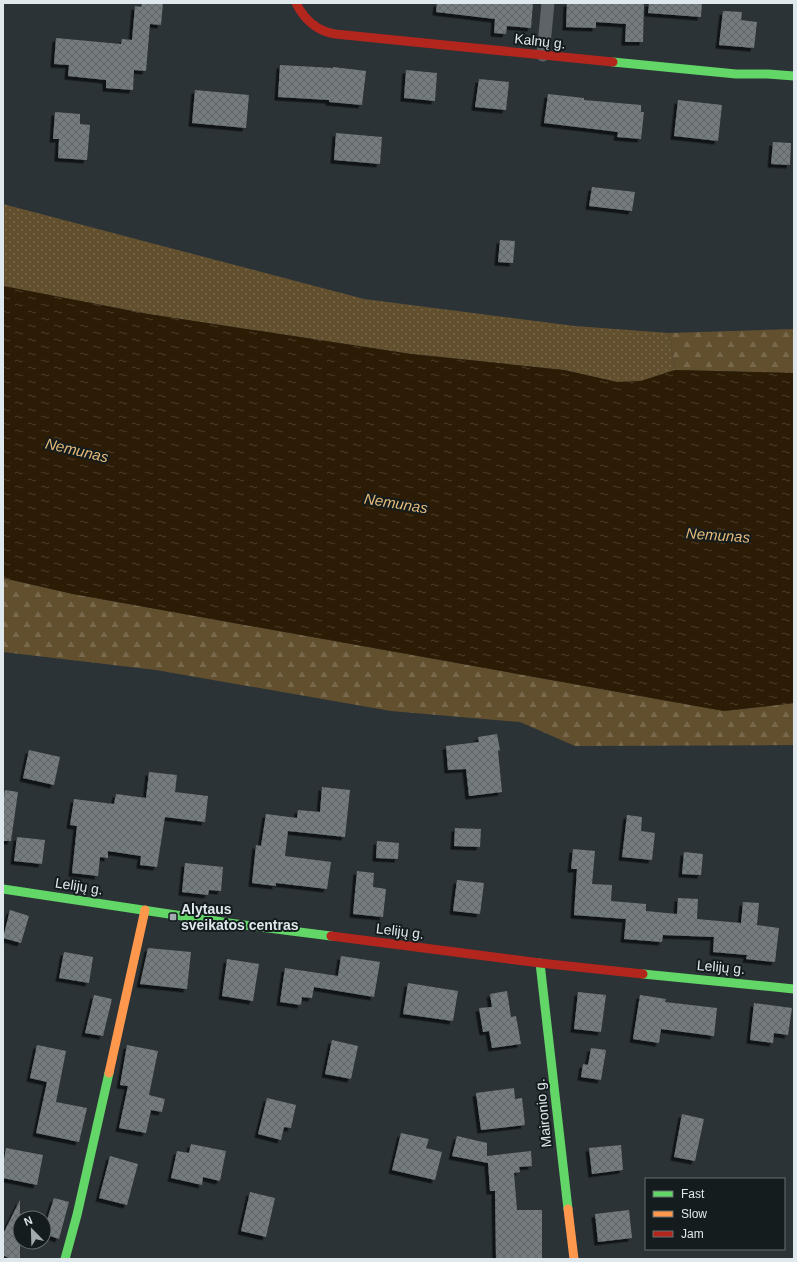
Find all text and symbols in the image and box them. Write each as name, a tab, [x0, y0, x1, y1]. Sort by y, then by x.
street label: Kalnų g.	[514, 30, 566, 52]
water label: Nemunas	[44, 434, 111, 466]
water label: Nemunas	[363, 490, 430, 516]
water label: Nemunas	[685, 524, 751, 546]
street label: Lelijų g.	[54, 874, 104, 898]
place label: Alytaus sveikatos centras	[181, 901, 299, 933]
marker: Alytaus sveikatos centras	[168, 912, 178, 922]
street label: Lelijų g.	[375, 920, 425, 942]
street label: Lelijų g.	[696, 957, 746, 977]
street label: Maironio g.	[531, 1078, 555, 1148]
legend	[645, 1178, 785, 1250]
text: Fast	[681, 1187, 705, 1201]
text: Slow	[681, 1207, 707, 1221]
north arrow	[12, 1210, 52, 1250]
text: N	[22, 1214, 34, 1228]
text: Jam	[681, 1227, 704, 1241]

